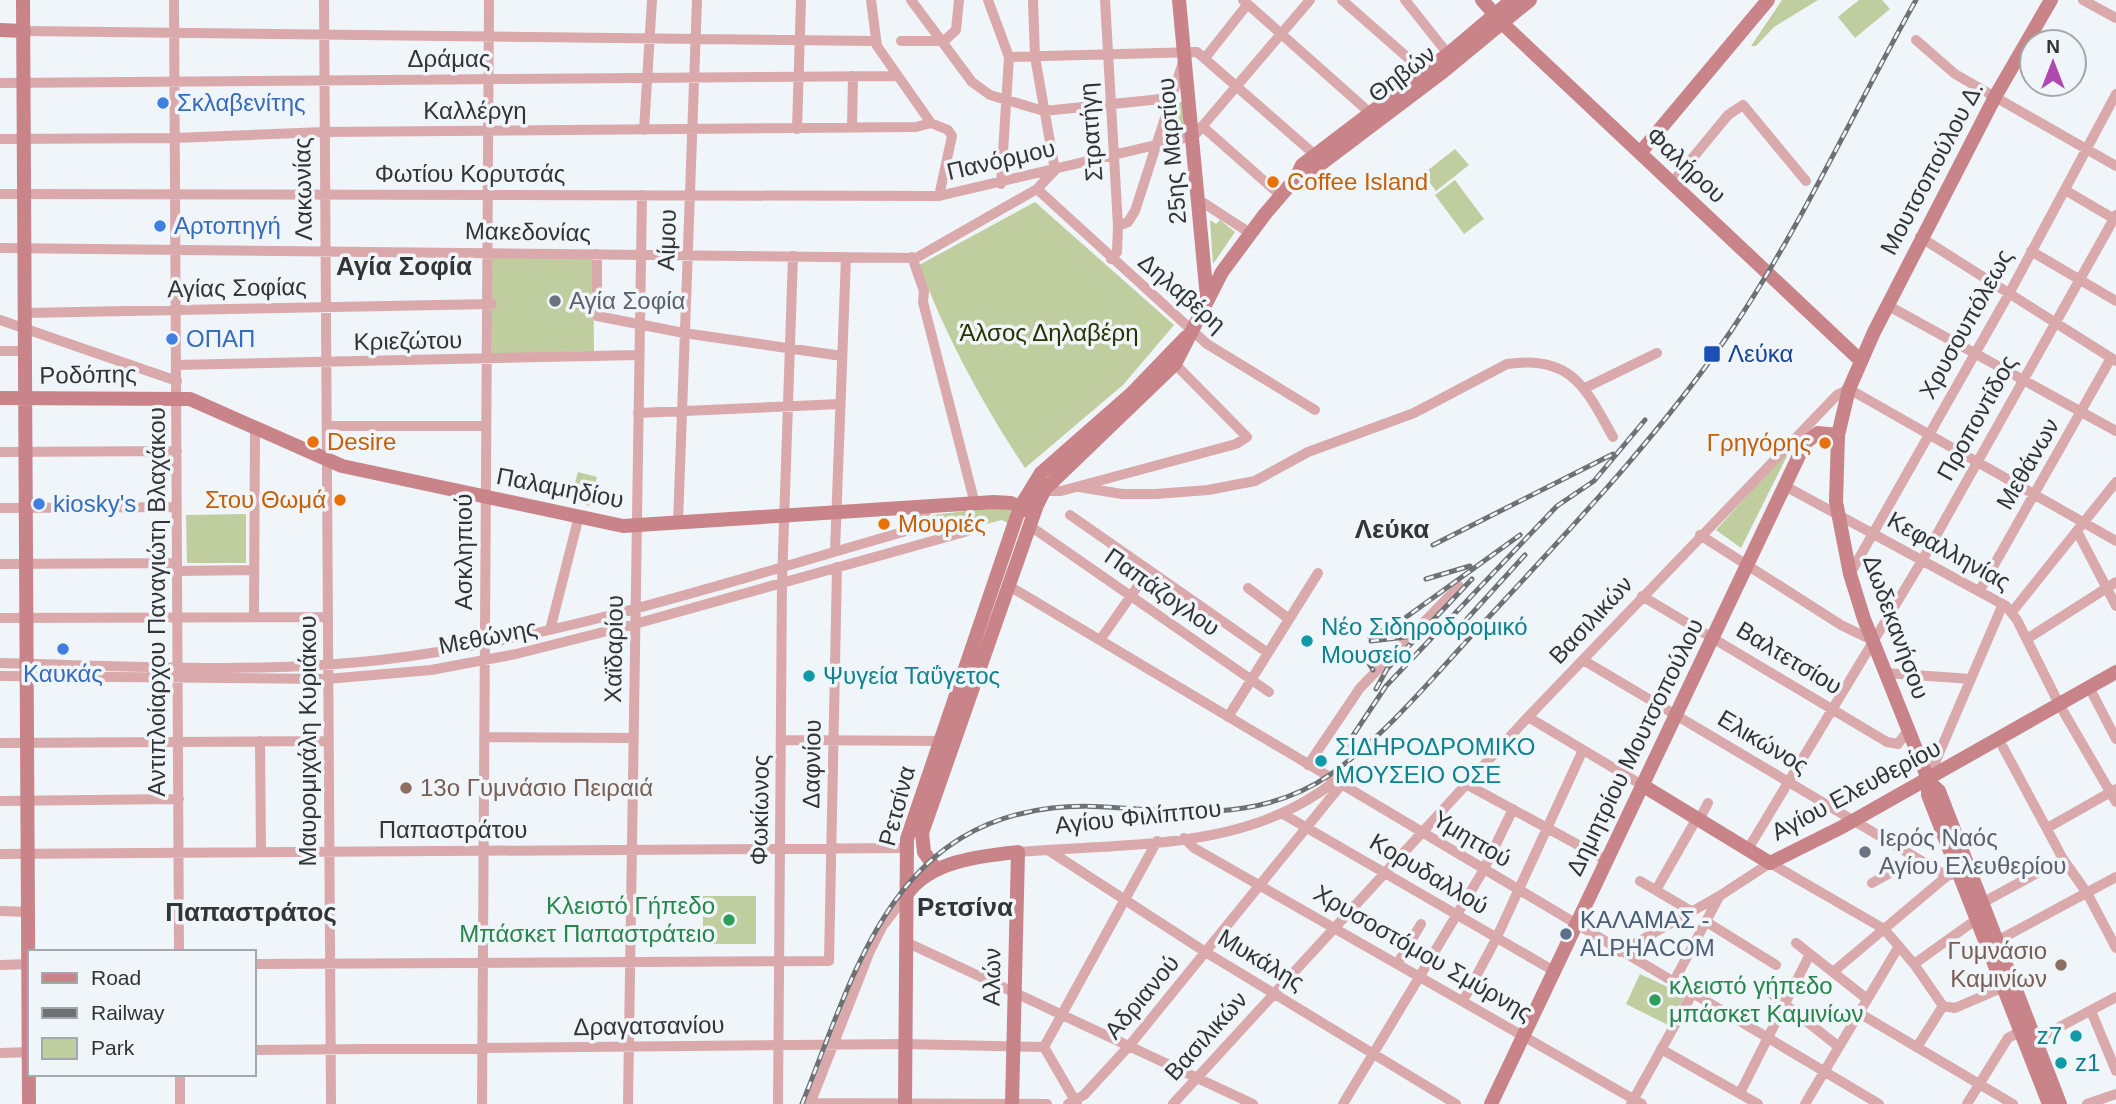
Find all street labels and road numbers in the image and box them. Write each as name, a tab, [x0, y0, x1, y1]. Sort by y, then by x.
street label: Θηβών	[1363, 40, 1440, 107]
street label: Δράμας	[408, 45, 490, 72]
street label: 25ης Μαρτίου	[1152, 77, 1191, 225]
street label: Μουτσοπούλου Δ.	[1875, 77, 1989, 259]
street label: Στρατήγη	[1074, 82, 1107, 182]
street label: Καλλέργη	[423, 97, 527, 124]
street label: Φαλήρου	[1641, 121, 1732, 208]
street label: Πανόρμου	[944, 134, 1058, 185]
street label: Λακωνίας	[288, 137, 317, 241]
street label: Φωτίου Κορυτσάς	[375, 160, 565, 187]
street label: Αίμου	[652, 209, 681, 271]
street label: Μακεδονίας	[465, 217, 591, 246]
street label: Χρυσουπόλεως	[1913, 244, 2018, 403]
street label: Δηλαβέρη	[1133, 248, 1231, 338]
street label: Αγίας Σοφίας	[167, 273, 307, 302]
street label: Κριεζώτου	[353, 326, 463, 355]
street label: Προποντίδος	[1931, 351, 2022, 485]
street label: Ροδόπης	[39, 360, 137, 389]
street label: Αντιπλοίαρχου Παναγιώτη Βλαχάκου	[143, 407, 170, 797]
street label: Μεθάνων	[1991, 413, 2064, 514]
street label: Παλαμηδίου	[494, 462, 626, 513]
street label: Ασκληπιού	[450, 494, 477, 610]
street label: Κεφαλληνίας	[1883, 506, 2015, 595]
street label: Παπάζογλου	[1100, 542, 1225, 641]
street label: Δωδεκανήσου	[1858, 551, 1935, 702]
street label: Βασιλικών	[1543, 570, 1638, 669]
street label: Χαϊδαρίου	[599, 595, 628, 703]
street label: Μεθώνης	[436, 614, 539, 659]
street label: Δημητρίου Μουτσοπούλου	[1561, 614, 1709, 880]
street label: Μαυρομιχάλη Κυριάκου	[294, 615, 321, 867]
street label: Βαλτετσίου	[1732, 616, 1847, 699]
street label: Ελικώνος	[1713, 704, 1813, 779]
street label: Δαφνίου	[797, 719, 826, 809]
street label: Αγίου Ελευθερίου	[1767, 734, 1945, 845]
street label: Φωκίωνος	[745, 754, 774, 866]
street label: Ρετσίνα	[873, 763, 920, 849]
street label: Αγίου Φιλίππου	[1053, 794, 1222, 839]
street label: Υμηττού	[1428, 805, 1516, 872]
street label: Παπαστράτου	[379, 816, 527, 843]
street label: Κορυδαλλού	[1365, 828, 1493, 919]
street label: Χρυσοστόμου Σμύρνης	[1309, 879, 1537, 1026]
street label: Μυκάλης	[1213, 923, 1309, 996]
street label: Αλών	[977, 948, 1006, 1006]
street label: Αδριανού	[1099, 949, 1184, 1044]
street label: Βασιλικών	[1159, 986, 1252, 1086]
street label: Δραγατσανίου	[573, 1011, 725, 1040]

